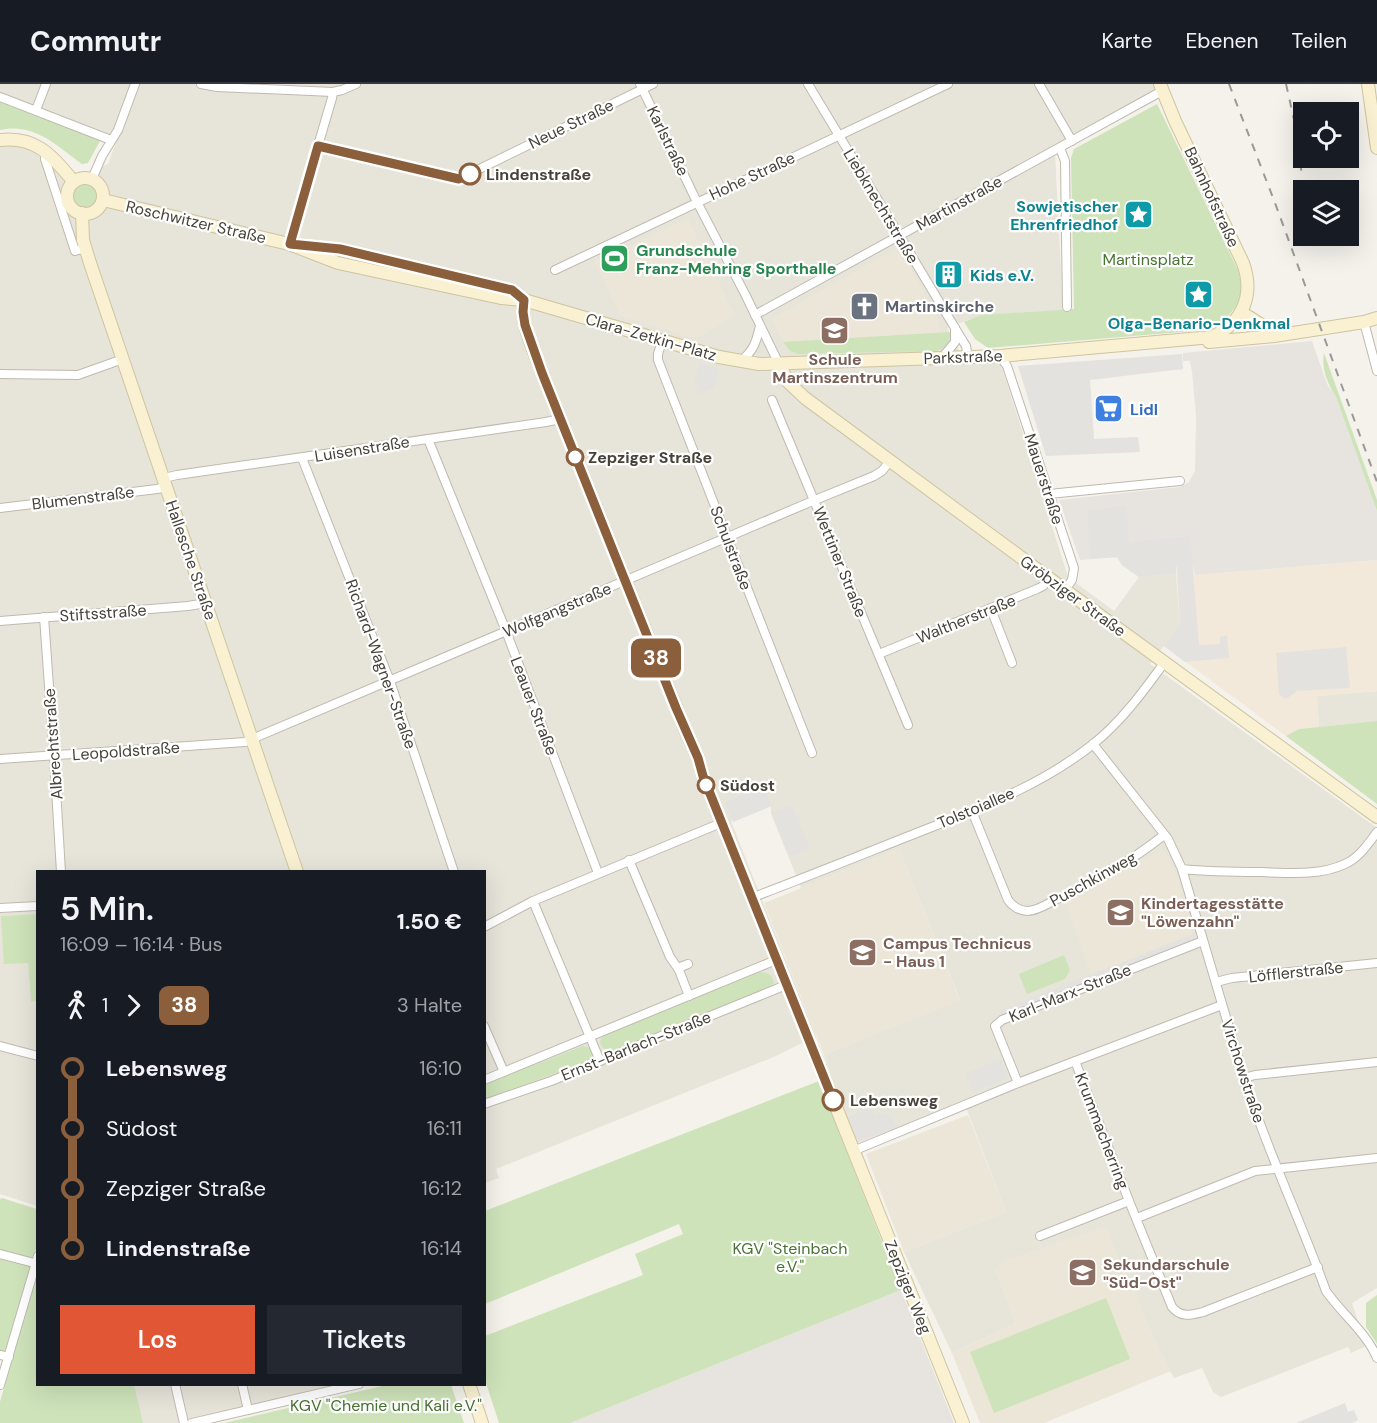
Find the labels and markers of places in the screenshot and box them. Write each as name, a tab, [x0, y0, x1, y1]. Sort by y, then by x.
marker: Lindenstraße	[459, 163, 481, 185]
place label: Lindenstraße	[486, 164, 591, 185]
place label: Sowjetischer Ehrenfriedhof	[1010, 196, 1118, 235]
place icon: Sowjetischer Ehrenfriedhof	[1123, 199, 1155, 231]
place label: Grundschule Franz-Mehring Sporthalle	[636, 240, 836, 279]
sports icon: Grundschule Franz-Mehring Sporthalle	[599, 243, 631, 275]
building icon: Kids e.V.	[933, 259, 965, 291]
place label: Kids e.V.	[970, 265, 1034, 286]
place icon: Olga-Benario-Denkmal	[1183, 279, 1215, 311]
church icon: Martinskirche	[848, 290, 880, 322]
place label: Martinskirche	[885, 296, 994, 317]
place label: Olga-Benario-Denkmal	[1108, 313, 1290, 334]
school or university icon: Schule Martinszentrum	[819, 315, 851, 347]
place label: Schule Martinszentrum	[772, 349, 898, 388]
supermarket icon: Lidl	[1093, 393, 1125, 425]
place label: Lidl	[1130, 399, 1158, 420]
place label: Zepziger Straße	[588, 447, 712, 468]
marker: Zepziger Straße	[566, 448, 584, 466]
place label: Südost	[720, 775, 775, 796]
marker: Südost	[697, 776, 715, 794]
place label: Kindertagesstätte "Löwenzahn"	[1141, 893, 1284, 932]
school or university icon: Kindertagesstätte "Löwenzahn"	[1104, 896, 1136, 928]
place label: Campus Technicus - Haus 1	[883, 933, 1032, 972]
school or university icon: Campus Technicus - Haus 1	[846, 936, 878, 968]
marker: Lebensweg	[822, 1089, 844, 1111]
place label: Lebensweg	[850, 1090, 938, 1111]
place label: Sekundarschule "Süd-Ost"	[1103, 1254, 1230, 1293]
school or university icon: Sekundarschule "Süd-Ost"	[1066, 1257, 1098, 1289]

